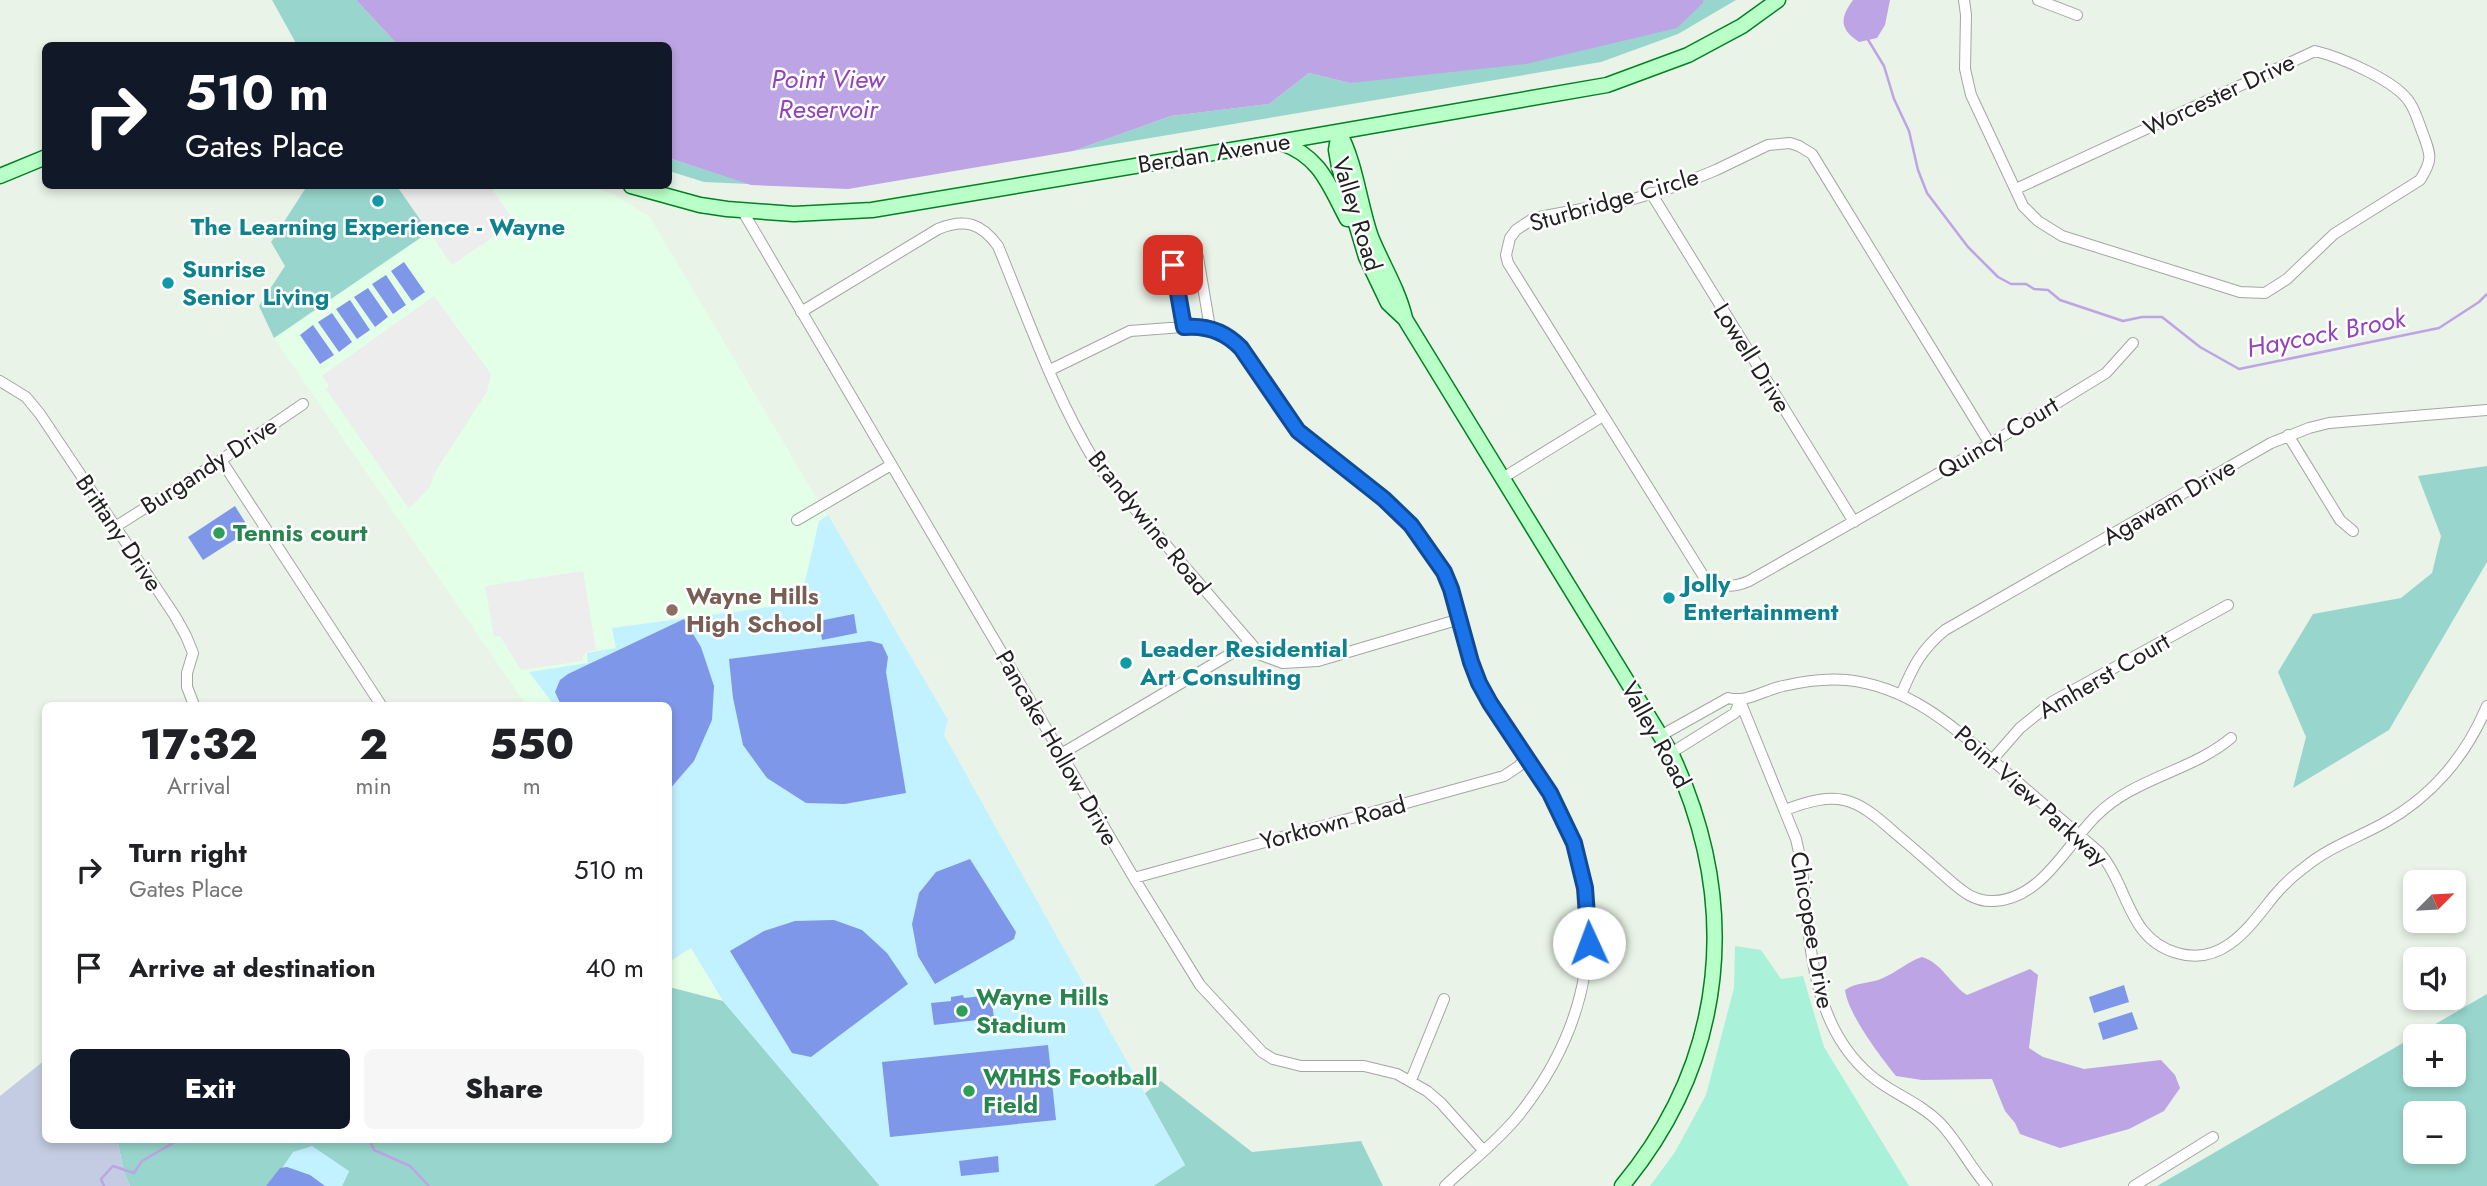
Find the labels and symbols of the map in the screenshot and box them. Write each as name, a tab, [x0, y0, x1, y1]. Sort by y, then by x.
street label: Worcester Drive	[2137, 44, 2300, 145]
water label: Point View Reservoir	[771, 60, 887, 128]
street label: Berdan Avenue	[1135, 123, 1293, 182]
street label: Valley Road	[1324, 153, 1391, 275]
street label: Sturbridge Circle	[1525, 159, 1703, 240]
marker: The Learning Experience - Wayne	[370, 193, 386, 209]
place label: The Learning Experience - Wayne	[191, 209, 565, 244]
pin	[1143, 235, 1203, 295]
place label: Sunrise Senior Living	[182, 251, 329, 314]
marker: Sunrise Senior Living	[160, 275, 176, 291]
street label: Lowell Drive	[1705, 296, 1800, 419]
water label: Haycock Brook	[2243, 299, 2410, 367]
street label: Quincy Court	[1931, 387, 2065, 488]
street label: Burgandy Drive	[134, 408, 284, 523]
street label: Brandywine Road	[1080, 443, 1219, 603]
street label: Agawam Drive	[2096, 449, 2242, 554]
street label: Brittany Drive	[67, 467, 172, 598]
place label: Tennis court	[233, 515, 368, 550]
marker: Tennis court	[211, 525, 227, 541]
place label: Jolly Entertainment	[1679, 566, 1839, 629]
place label: Wayne Hills High School	[686, 578, 822, 641]
marker: Jolly Entertainment	[1661, 590, 1677, 606]
marker: Wayne Hills High School	[664, 602, 680, 618]
street label: Amherst Court	[2032, 624, 2176, 727]
place label: Leader Residential Art Consulting	[1139, 631, 1348, 694]
street label: Pancake Hollow Drive	[987, 644, 1128, 852]
marker: Leader Residential Art Consulting	[1118, 655, 1134, 671]
street label: Valley Road	[1613, 675, 1700, 795]
street label: Point View Parkway	[1947, 717, 2116, 875]
street label: Yorktown Road	[1256, 786, 1410, 859]
street label: Chicopee Drive	[1781, 849, 1844, 1011]
north arrow	[2403, 870, 2466, 933]
position arrow	[1552, 906, 1626, 980]
place label: Wayne Hills Stadium	[976, 979, 1109, 1042]
marker: Wayne Hills Stadium	[954, 1003, 970, 1019]
place label: WHHS Football Field	[983, 1059, 1158, 1122]
marker: WHHS Football Field	[961, 1083, 977, 1099]

